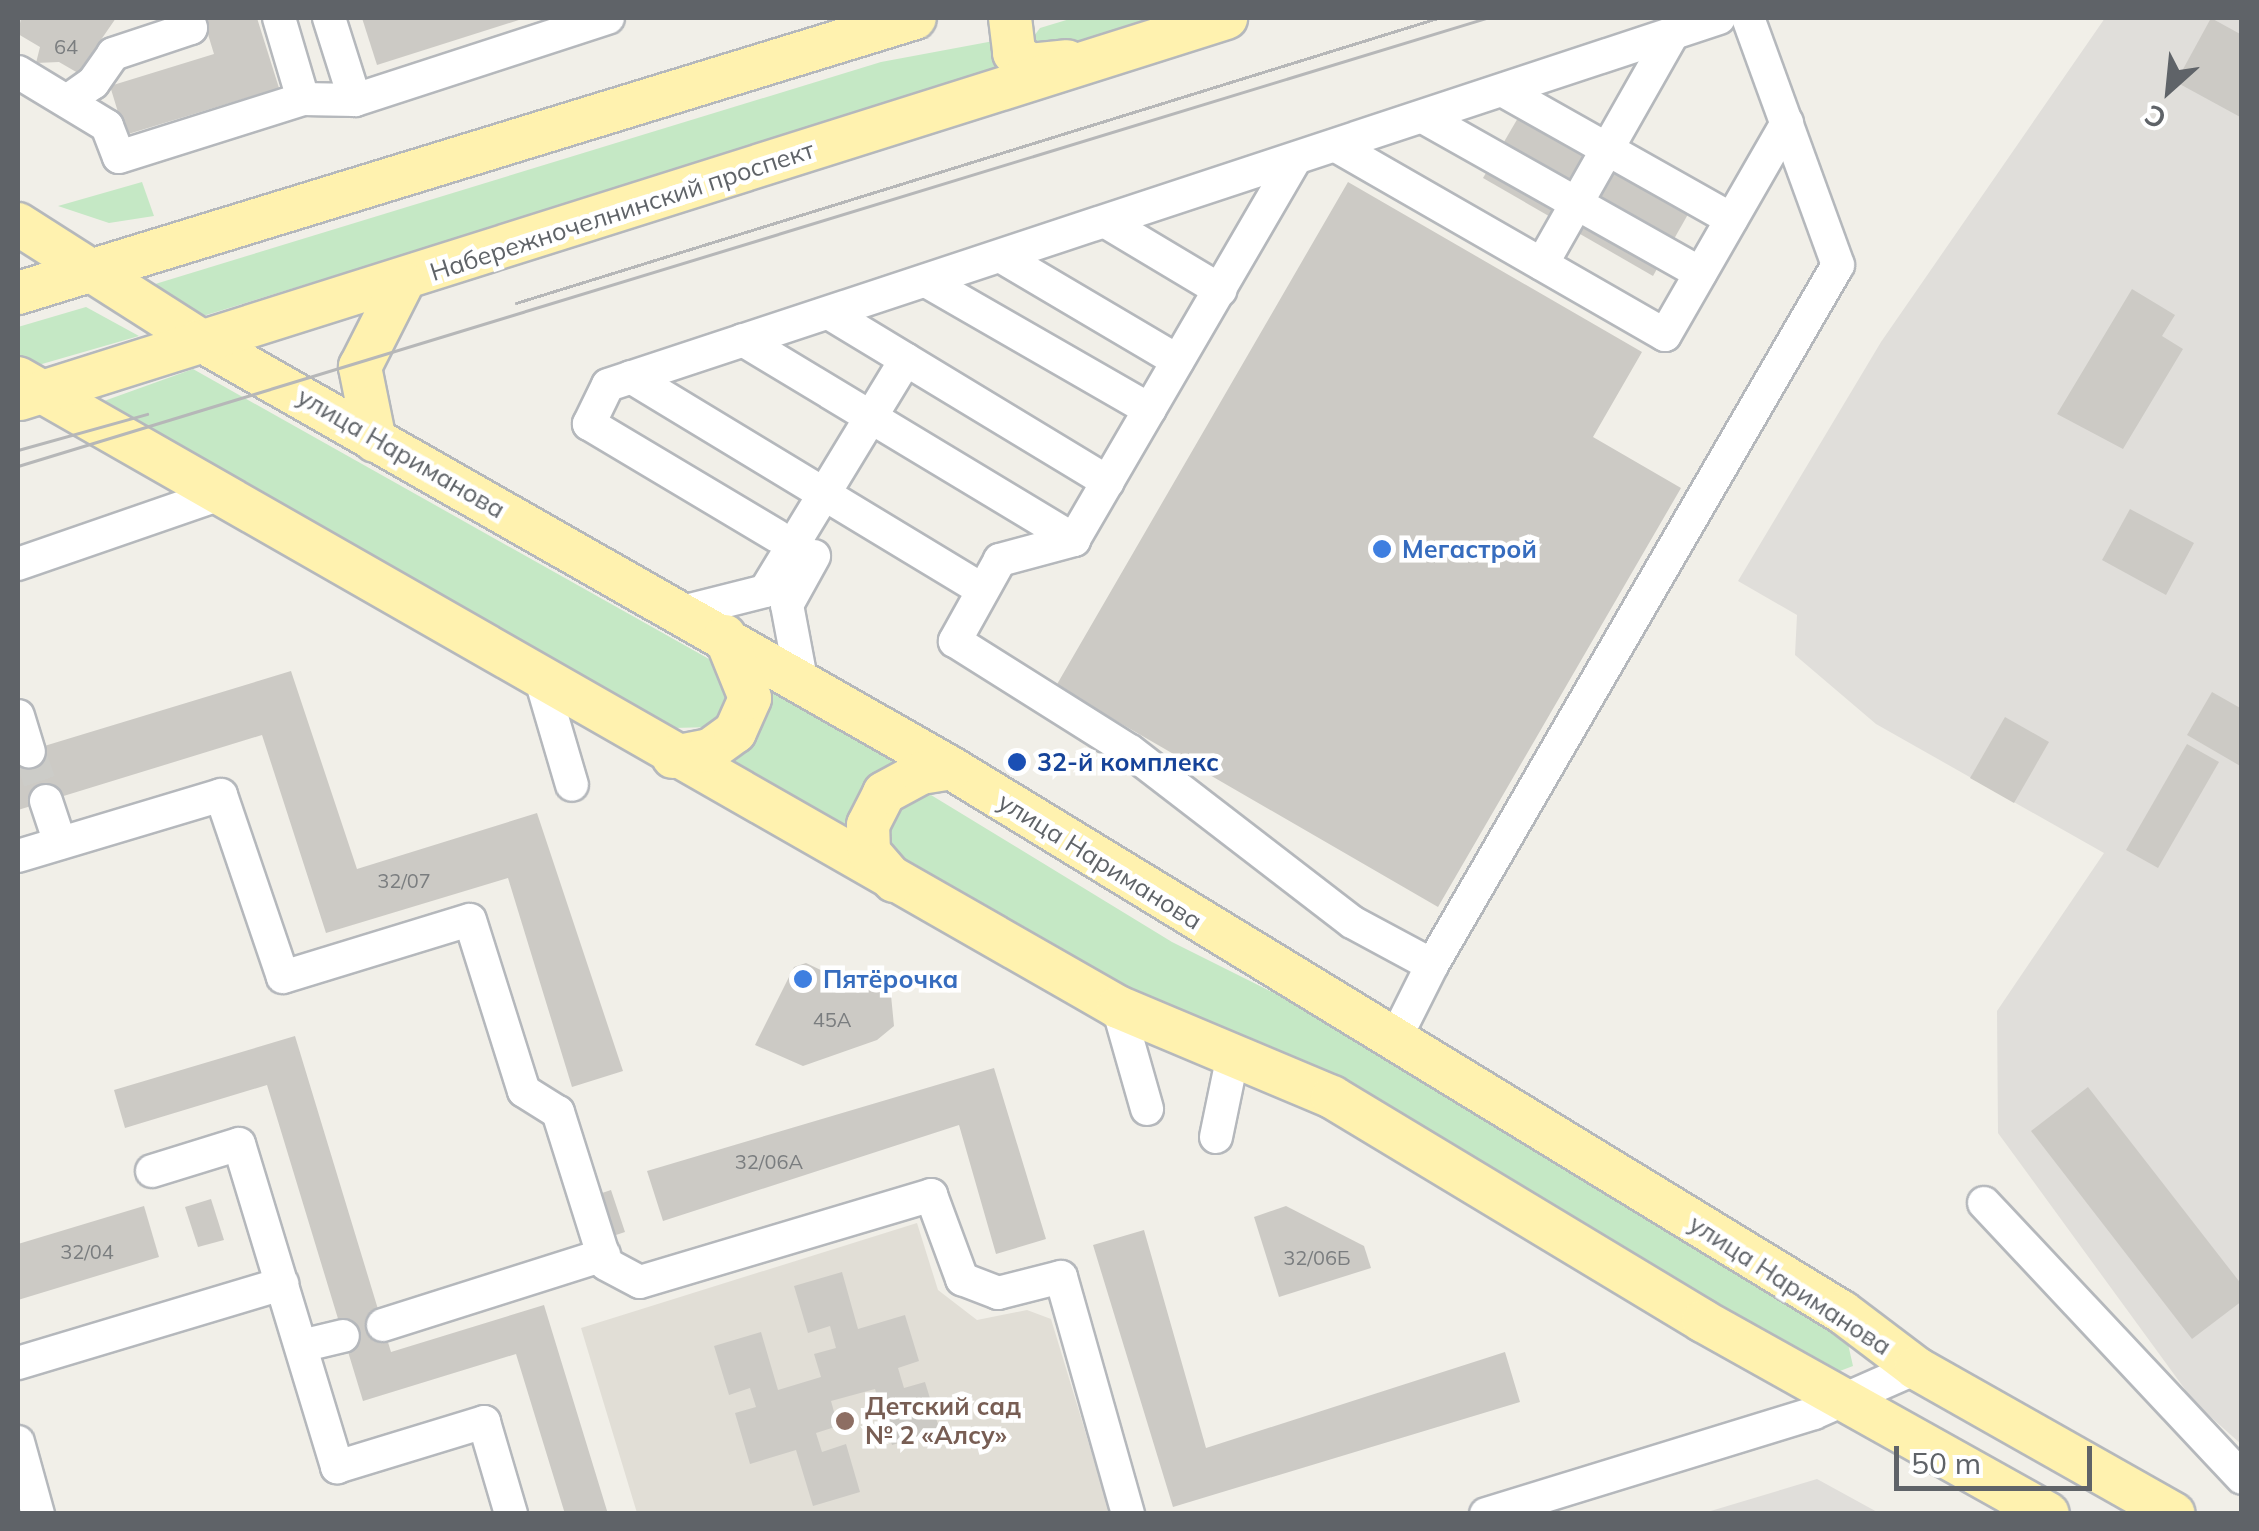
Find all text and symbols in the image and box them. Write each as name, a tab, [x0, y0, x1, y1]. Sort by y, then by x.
house number: 64	[54, 34, 78, 58]
north arrow	[2119, 40, 2219, 140]
text: С	[2139, 97, 2172, 137]
street label: Набережночелнинский проспект	[426, 135, 818, 287]
street label: улица Нариманова	[292, 381, 510, 525]
place label: Мегастрой	[1402, 534, 1537, 564]
marker: Мегастрой	[1371, 538, 1393, 560]
place label: 32-й комплекс	[1037, 747, 1219, 777]
marker: 32-й комплекс	[1006, 751, 1028, 773]
street label: улица Нариманова	[993, 786, 1207, 936]
house number: 32/07	[377, 868, 431, 892]
place label: Пятёрочка	[823, 964, 958, 994]
marker: Пятёрочка	[792, 968, 814, 990]
house number: 45А	[813, 1007, 851, 1031]
house number: 32/06А	[735, 1149, 803, 1173]
street label: улица Нариманова	[1683, 1209, 1897, 1361]
house number: 32/04	[60, 1239, 114, 1263]
house number: 32/06Б	[1283, 1245, 1351, 1269]
place label: Детский сад № 2 «Алсу»	[865, 1392, 1021, 1451]
marker: Детский сад № 2 «Алсу»	[834, 1410, 856, 1432]
scale bar	[1899, 1426, 2096, 1488]
text: 50 m	[1911, 1444, 1981, 1482]

